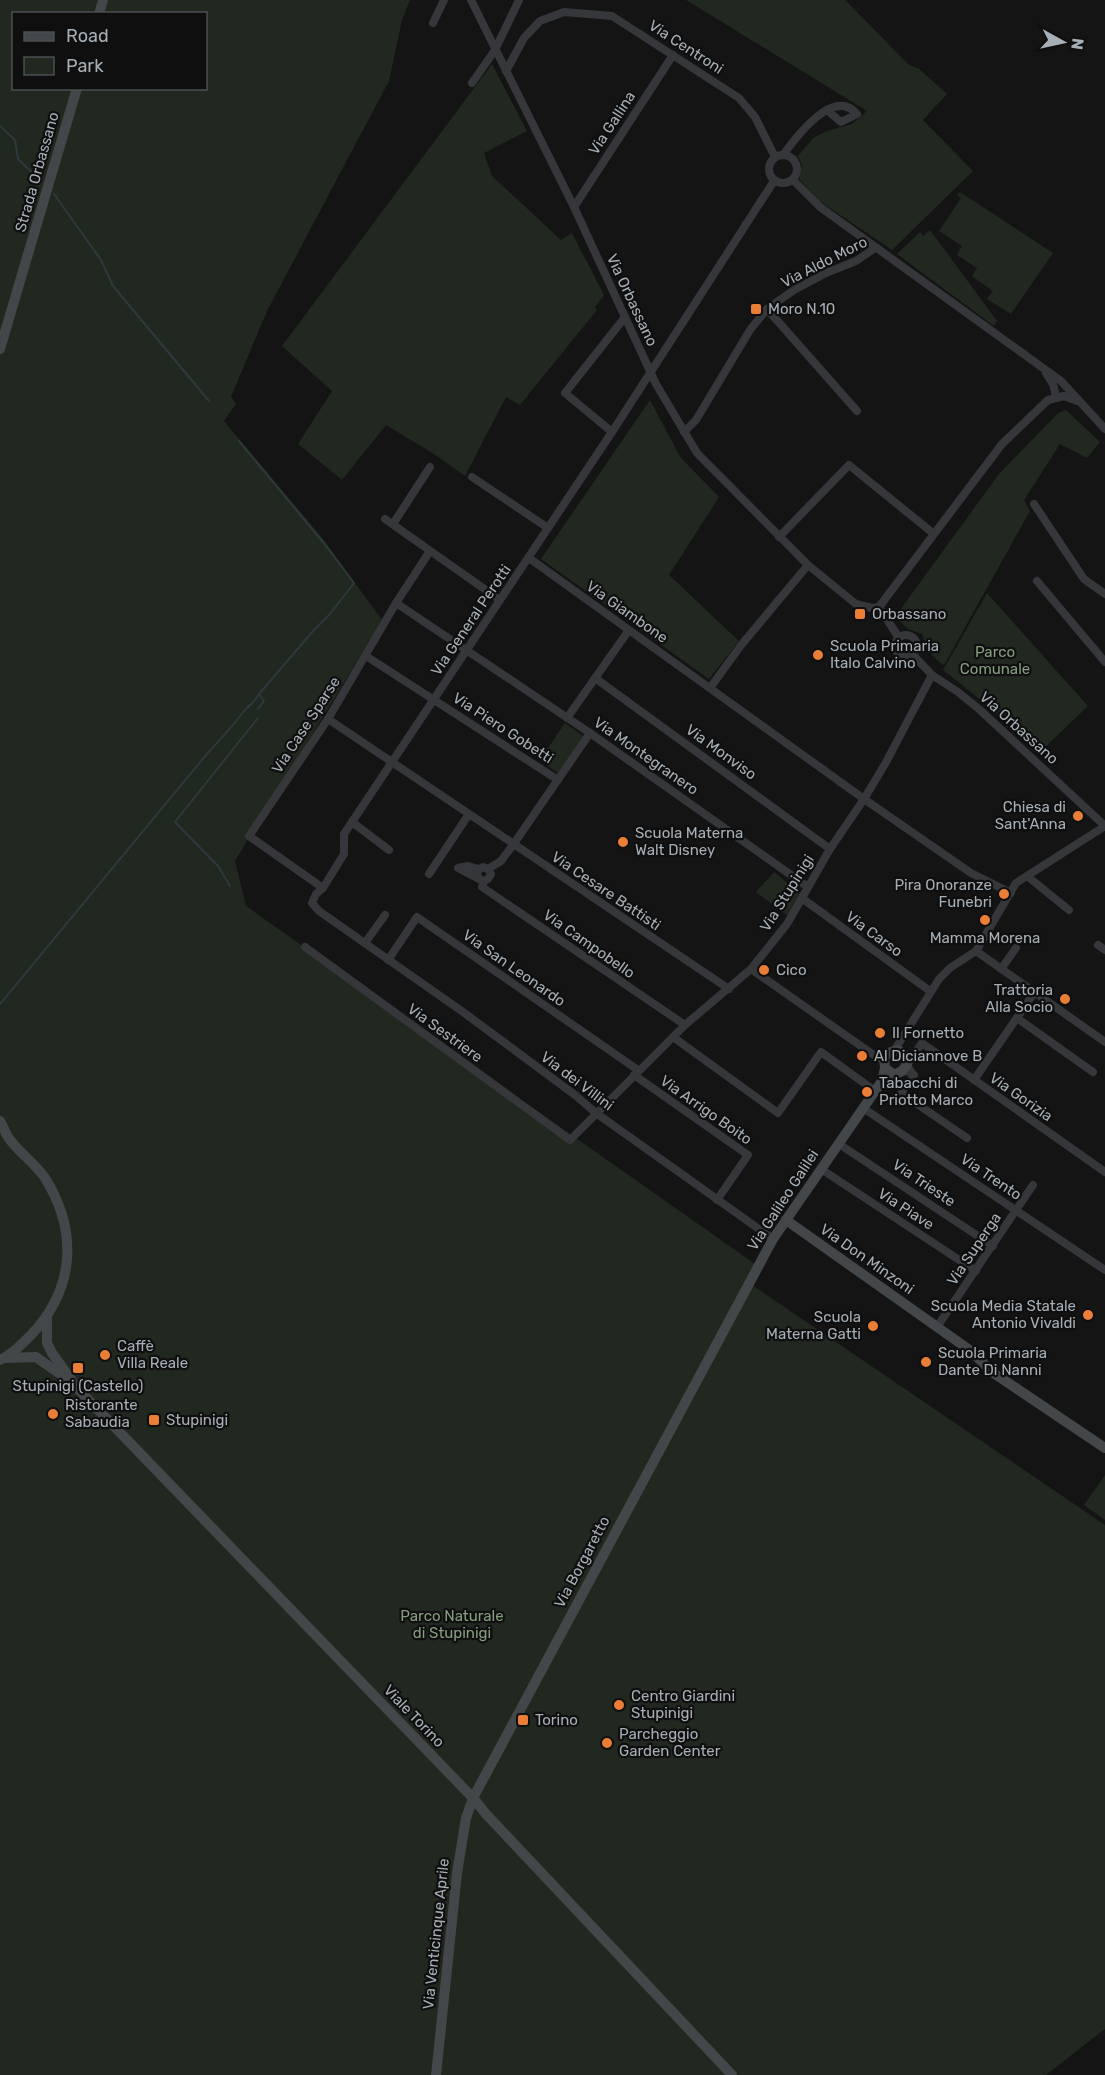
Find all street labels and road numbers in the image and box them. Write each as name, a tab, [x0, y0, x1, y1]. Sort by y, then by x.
street label: Via Centroni	[645, 16, 727, 78]
street label: Via Gallina	[585, 88, 639, 158]
street label: Strada Orbassano	[11, 110, 63, 234]
street label: Via Aldo Moro	[778, 233, 870, 291]
street label: Via Orbassano	[603, 251, 661, 349]
street label: Via General Perotti	[427, 561, 515, 679]
street label: Via Giambone	[583, 577, 671, 647]
street label: Via Case Sparse	[268, 673, 344, 777]
street label: Via Orbassano	[976, 688, 1062, 768]
street label: Via Piero Gobetti	[449, 689, 557, 767]
street label: Via Montegranero	[590, 713, 702, 799]
street label: Via Monviso	[682, 720, 760, 784]
street label: Via Cesare Battisti	[548, 848, 664, 934]
street label: Via Stupinigi	[756, 851, 818, 935]
street label: Via Campobello	[540, 906, 638, 982]
street label: Via Carso	[842, 907, 906, 961]
street label: Via San Leonardo	[459, 926, 569, 1010]
street label: Via Sestriere	[404, 1000, 486, 1066]
street label: Via dei Villini	[537, 1048, 617, 1114]
street label: Via Gorizia	[986, 1069, 1056, 1125]
street label: Via Arrigo Boito	[657, 1072, 755, 1148]
street label: Via Galileo Galilei	[744, 1146, 822, 1254]
street label: Via Trento	[957, 1150, 1025, 1204]
street label: Via Trieste	[889, 1155, 959, 1211]
street label: Via Piave	[875, 1184, 937, 1234]
street label: Via Superga	[943, 1209, 1005, 1289]
street label: Via Don Minzoni	[817, 1220, 917, 1298]
street label: Via Borgaretto	[550, 1513, 614, 1611]
street label: Viale Torino	[380, 1681, 448, 1751]
street label: Via Venticinque Aprile	[419, 1858, 453, 2010]

